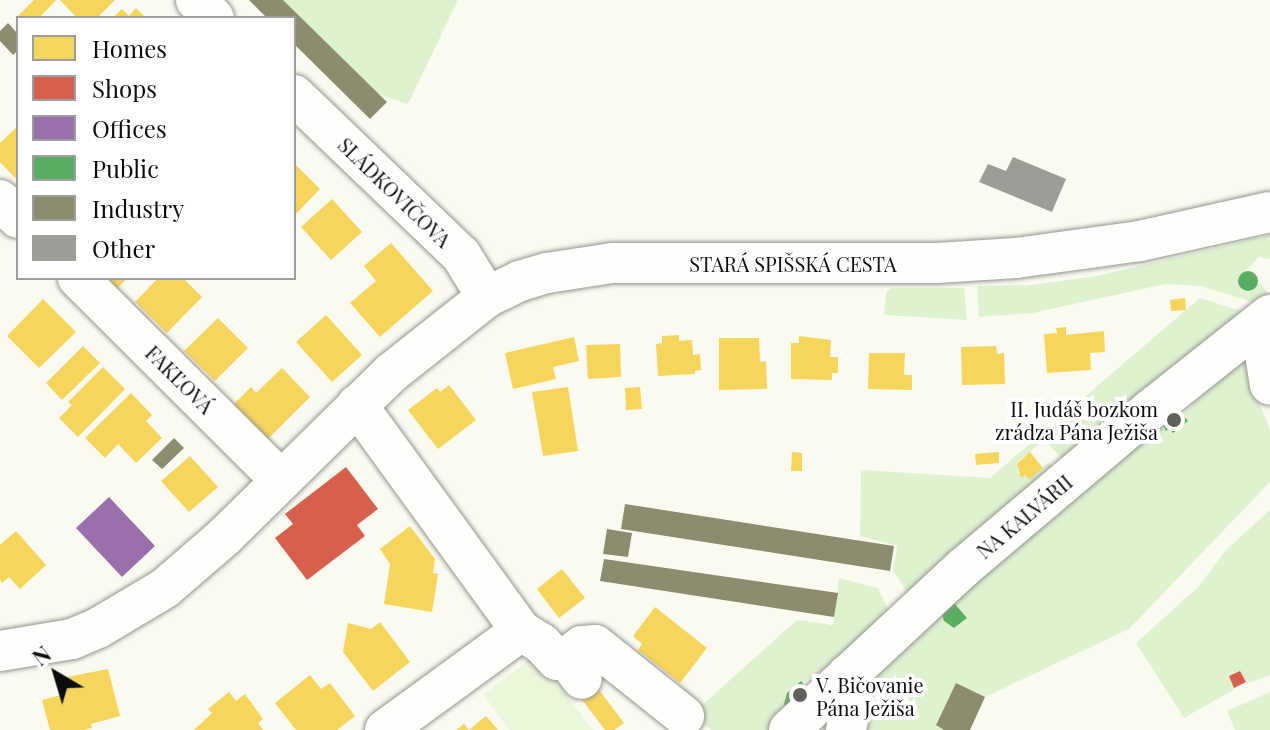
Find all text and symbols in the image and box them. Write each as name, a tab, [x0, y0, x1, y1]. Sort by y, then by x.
legend	[16, 16, 296, 280]
text: Homes	[92, 32, 167, 64]
text: Shops	[92, 72, 157, 104]
text: Offices	[92, 112, 167, 144]
street label: SLÁDKOVIČOVA	[334, 132, 456, 252]
text: Public	[92, 152, 159, 184]
text: Industry	[92, 192, 184, 224]
text: Other	[92, 232, 155, 264]
street label: STARÁ SPIŠSKÁ CESTA	[689, 251, 897, 275]
street label: FAKĽOVÁ	[141, 340, 219, 418]
place label: II. Judáš bozkom zrádza Pána Ježiša	[995, 396, 1158, 443]
marker: II. Judáš bozkom zrádza Pána Ježiša	[1165, 411, 1183, 429]
street label: NA KALVÁRII	[971, 469, 1077, 563]
north arrow	[16, 634, 96, 714]
text: N	[26, 638, 57, 672]
place label: V. Bičovanie Pána Ježiša	[816, 672, 924, 719]
marker: V. Bičovanie Pána Ježiša	[791, 686, 809, 704]

